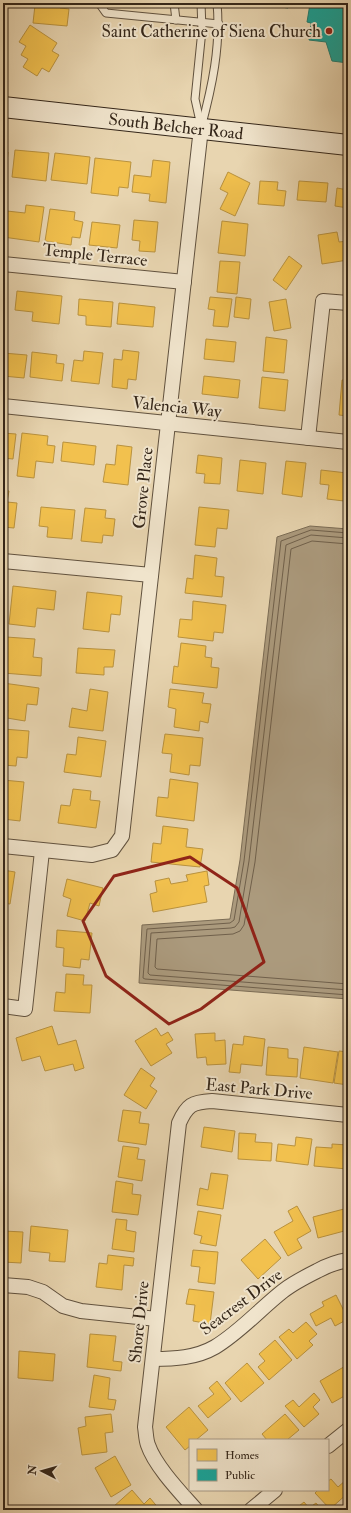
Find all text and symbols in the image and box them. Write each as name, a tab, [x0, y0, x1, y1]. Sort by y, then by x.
place label: Saint Catherine of Siena Church	[101, 21, 321, 42]
marker: Saint Catherine of Siena Church	[324, 26, 334, 36]
street label: South Belcher Road	[108, 108, 245, 144]
street label: Temple Terrace	[41, 239, 148, 272]
street label: Valencia Way	[131, 392, 223, 423]
street label: Grove Place	[128, 446, 158, 530]
street label: East Park Drive	[204, 1074, 314, 1104]
street label: Seacrest Drive	[196, 1264, 286, 1340]
street label: Shore Drive	[124, 1280, 154, 1364]
legend	[189, 1439, 329, 1491]
text: Homes	[225, 1448, 259, 1463]
north arrow	[22, 1451, 62, 1491]
text: N	[25, 1463, 40, 1477]
text: Public	[225, 1468, 255, 1483]

